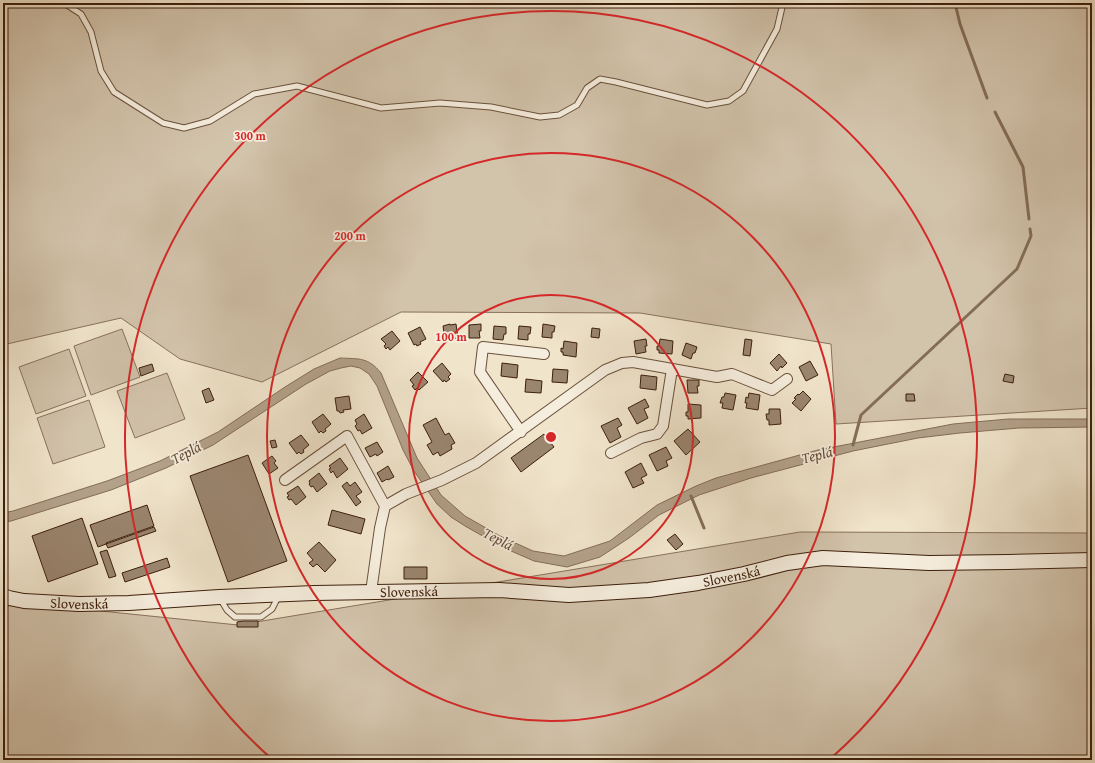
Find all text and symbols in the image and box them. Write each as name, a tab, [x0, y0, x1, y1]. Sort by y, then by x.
text: 300 m	[234, 127, 267, 144]
text: 200 m	[334, 227, 367, 244]
text: 100 m	[435, 328, 468, 345]
centre of rings	[544, 430, 558, 444]
water label: Teplá	[167, 436, 205, 469]
water label: Teplá	[799, 441, 835, 468]
water label: Teplá	[480, 522, 517, 555]
street label: Slovenská	[701, 560, 763, 592]
street label: Slovenská	[380, 581, 439, 602]
street label: Slovenská	[50, 592, 109, 614]

